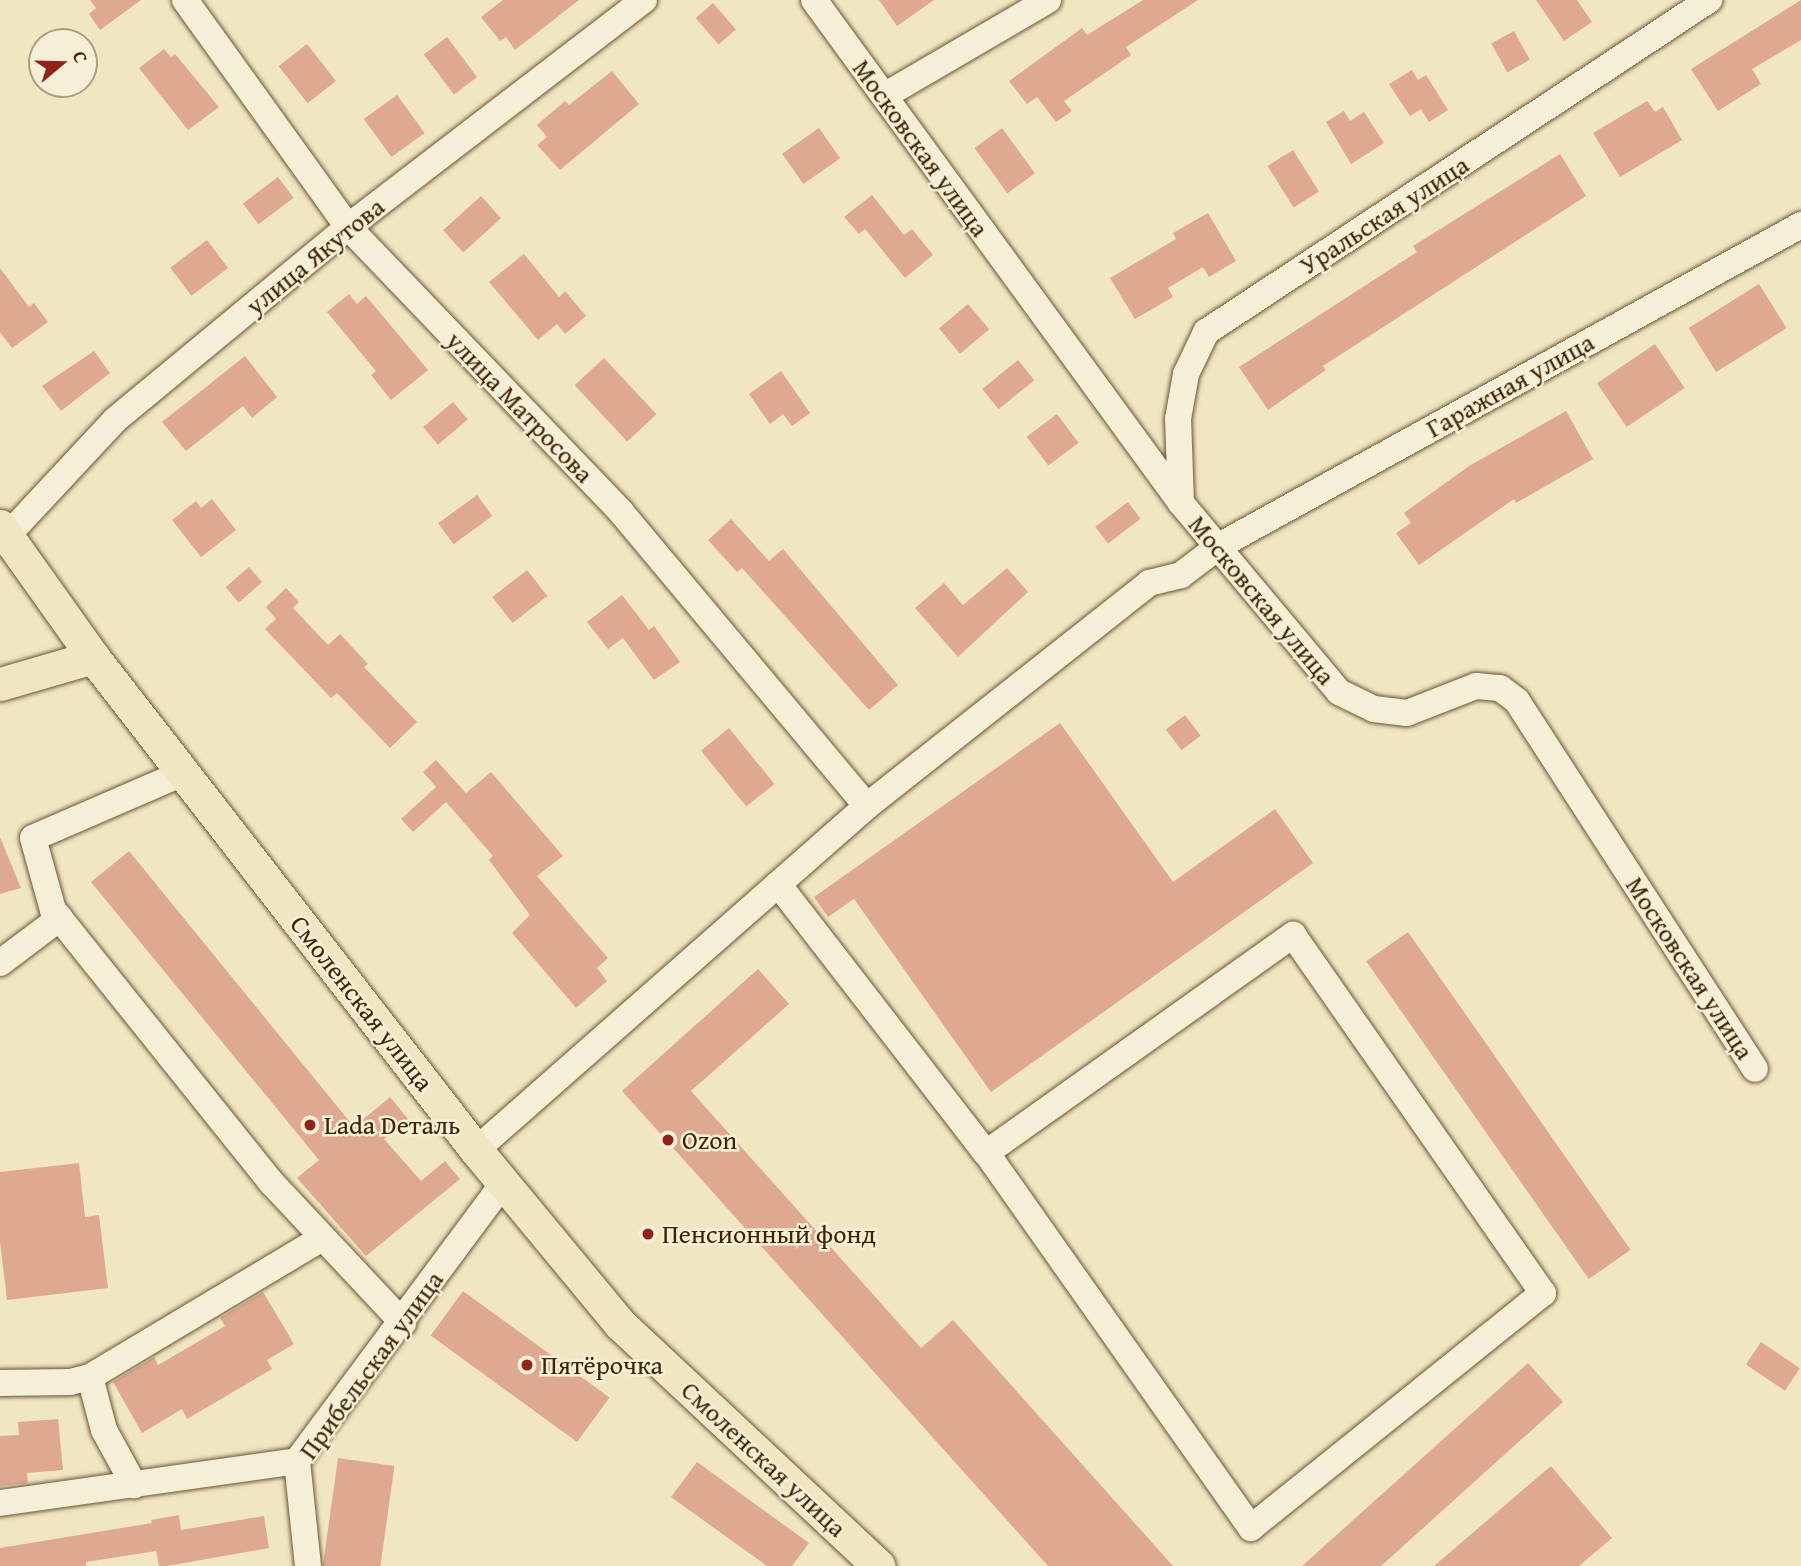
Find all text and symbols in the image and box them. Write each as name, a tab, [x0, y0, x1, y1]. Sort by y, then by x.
north arrow	[28, 28, 98, 98]
text: С	[66, 47, 96, 66]
street label: Московская улица	[846, 53, 996, 243]
street label: Уральская улица	[1294, 149, 1474, 281]
street label: улица Якутова	[240, 191, 390, 321]
street label: улица Матросова	[440, 325, 600, 489]
street label: Гаражная улица	[1421, 326, 1599, 444]
street label: Московская улица	[1182, 509, 1342, 691]
street label: Московская улица	[1619, 871, 1761, 1065]
street label: Смоленская улица	[284, 909, 440, 1097]
place label: Lada Dеталь	[324, 1109, 460, 1141]
marker: Lada Dеталь	[302, 1117, 318, 1133]
place label: Ozon	[682, 1124, 737, 1156]
marker: Ozon	[660, 1132, 676, 1148]
place label: Пенсионный фонд	[662, 1218, 876, 1250]
marker: Пенсионный фонд	[640, 1226, 656, 1242]
street label: Прибельская улица	[292, 1265, 450, 1465]
place label: Пятёрочка	[541, 1349, 663, 1381]
marker: Пятёрочка	[519, 1357, 535, 1373]
street label: Смоленская улица	[675, 1375, 853, 1543]

